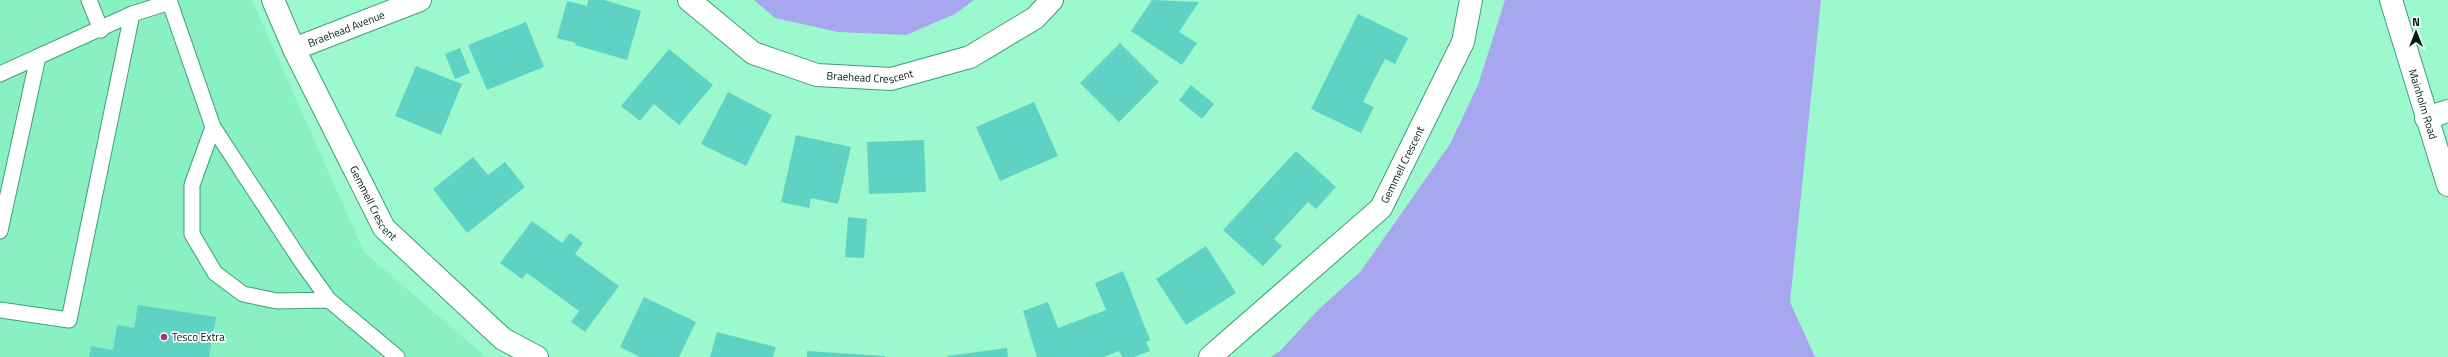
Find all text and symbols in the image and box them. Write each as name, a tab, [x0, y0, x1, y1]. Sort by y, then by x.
street label: Braehead Avenue	[305, 6, 387, 51]
north arrow	[2396, 12, 2436, 52]
text: N	[2412, 14, 2420, 30]
street label: Braehead Crescent	[826, 65, 915, 87]
street label: Mainholm Road	[2405, 67, 2442, 142]
street label: Gemmell Crescent	[1377, 123, 1428, 206]
street label: Gemmell Crescent	[346, 163, 401, 244]
place label: Tesco Extra	[172, 329, 225, 345]
marker: Tesco Extra	[159, 332, 169, 342]

